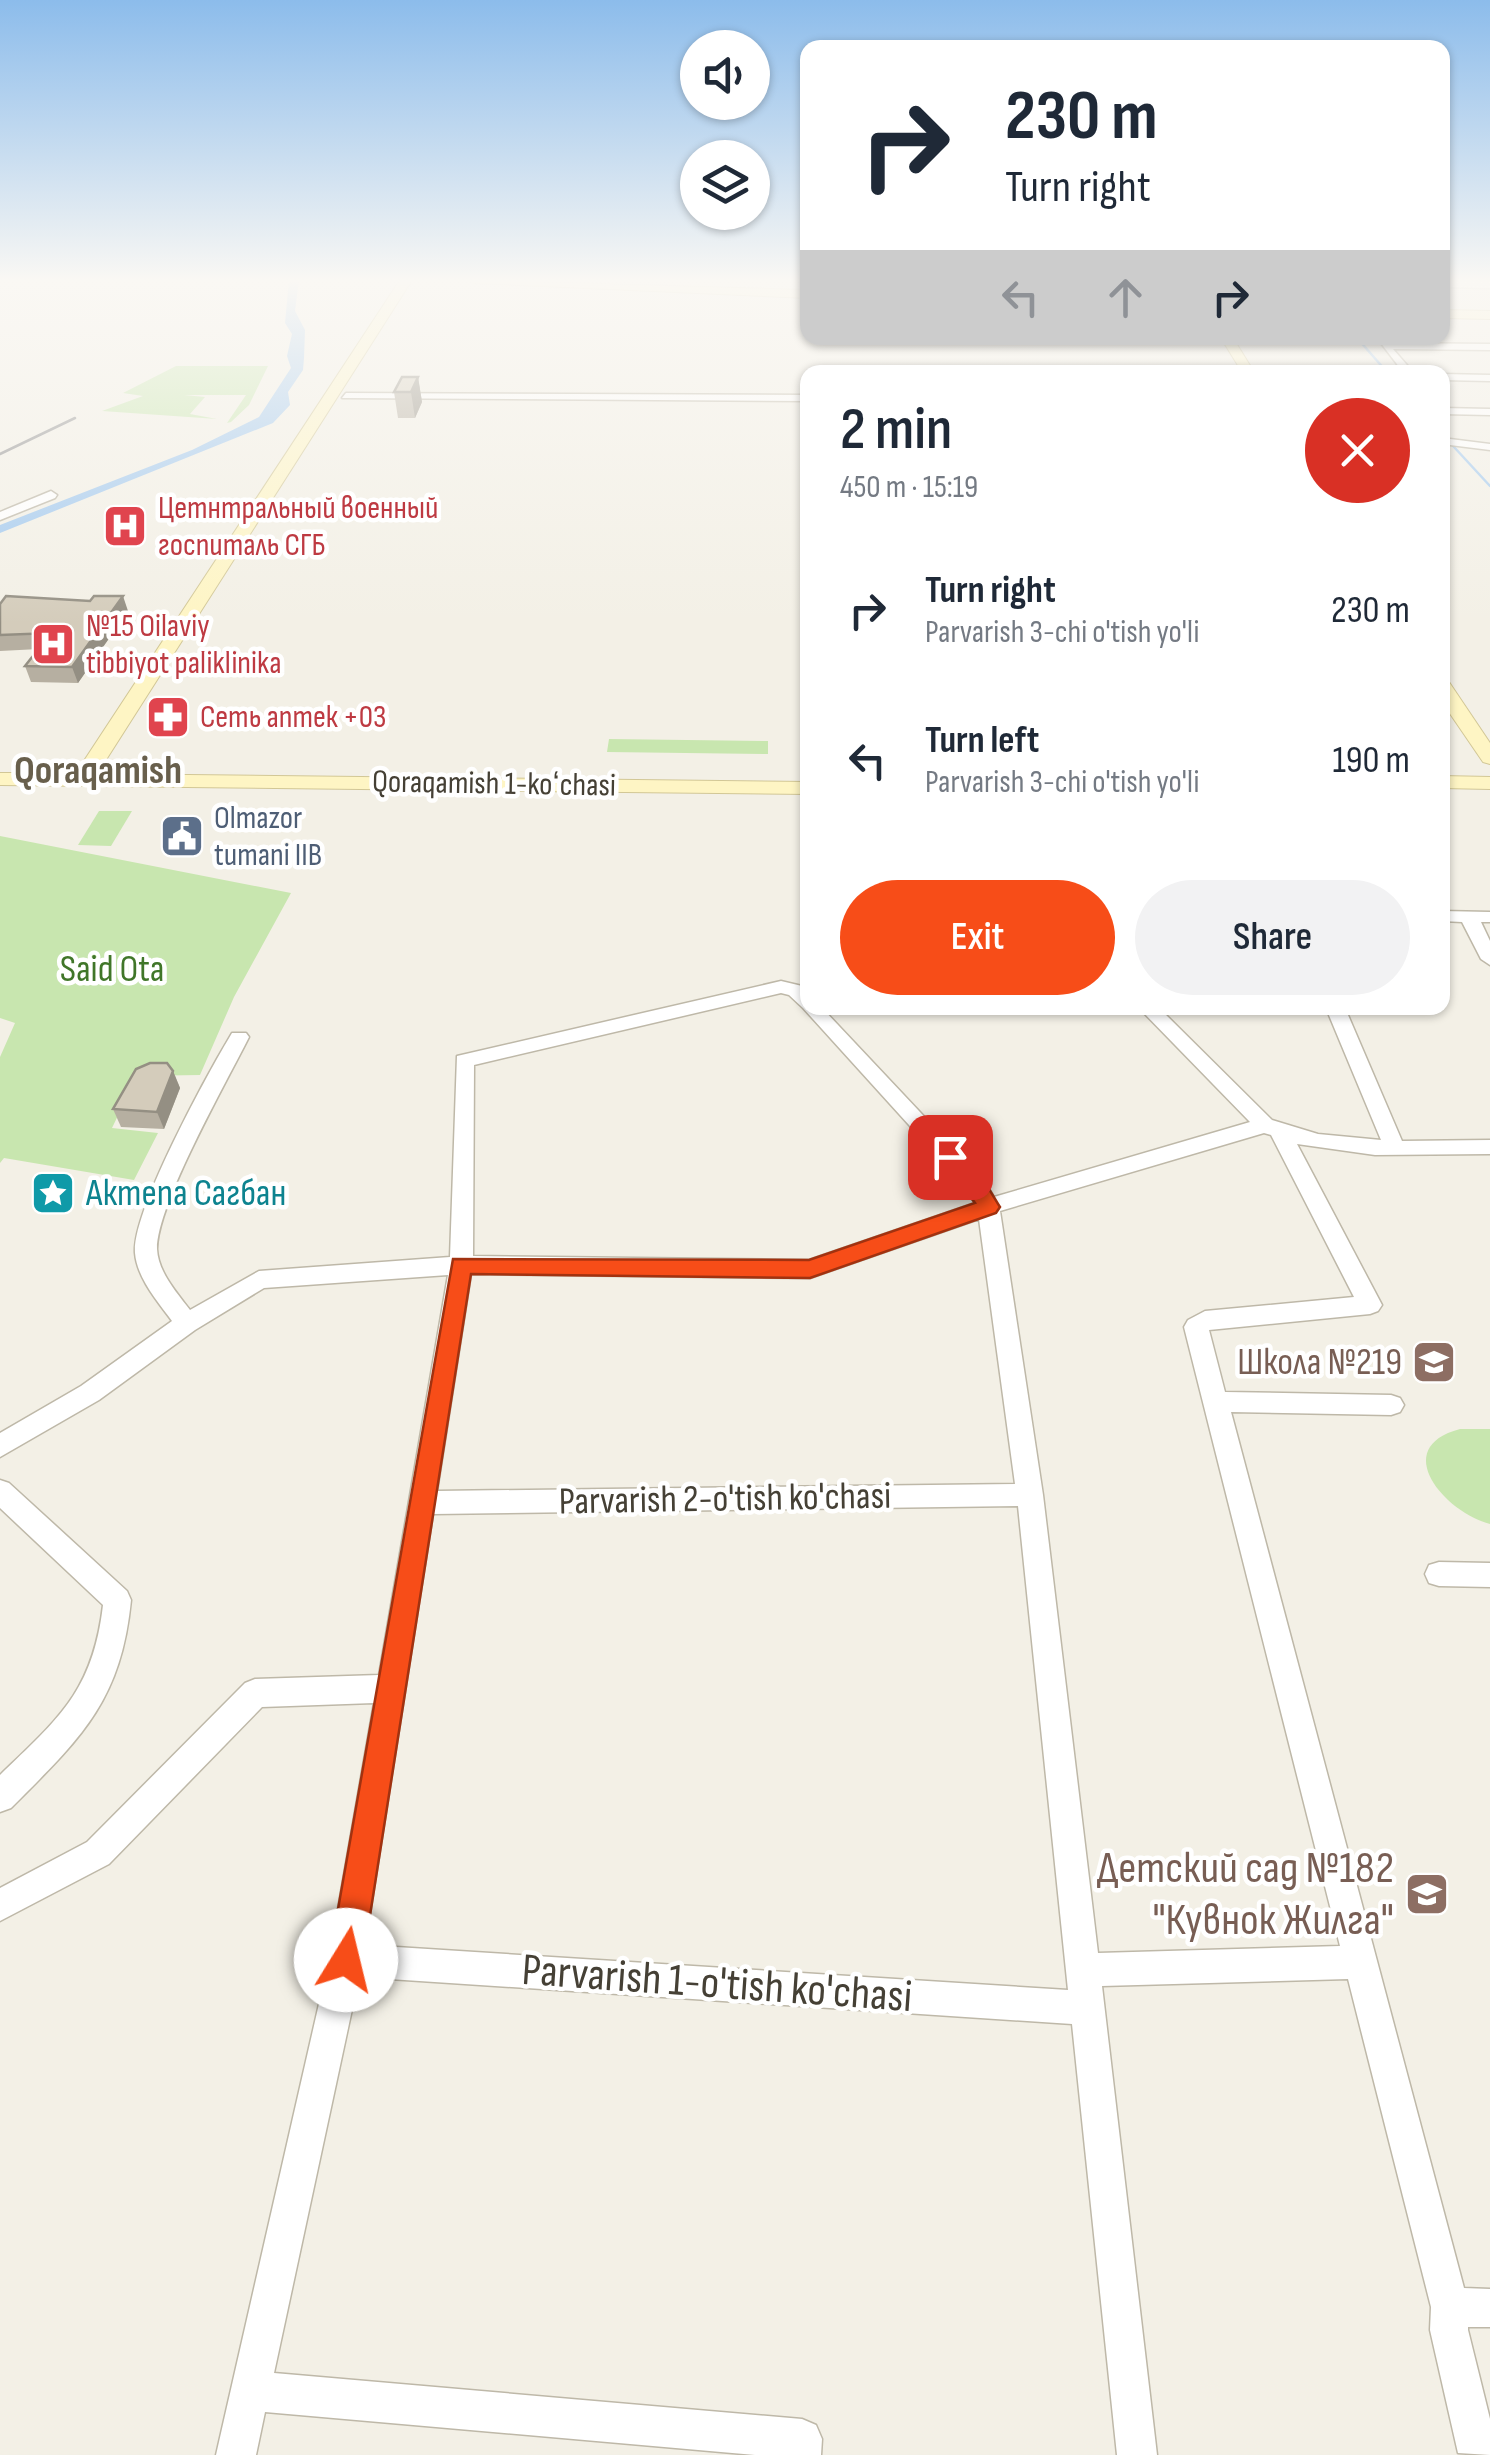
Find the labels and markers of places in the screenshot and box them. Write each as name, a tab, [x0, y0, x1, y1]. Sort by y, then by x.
place label: Цетнтральный военный госпиталь СГБ	[158, 489, 438, 565]
hospital icon: Цетнтральный военный госпиталь СГБ	[102, 503, 148, 549]
place label: №15 Oilaviy tibbiyot paliklinika	[86, 607, 282, 683]
hospital icon: №15 Oilaviy tibbiyot paliklinika	[30, 621, 76, 667]
pharmacy icon: Сеть аптек +03	[145, 694, 191, 740]
place label: Сеть аптек +03	[200, 698, 386, 737]
place label: Olmazor tumani IIB	[214, 799, 322, 875]
public building icon: Olmazor tumani IIB	[159, 813, 205, 859]
pin	[908, 1115, 993, 1200]
place icon: Актепа Сагбан	[30, 1170, 76, 1216]
place label: Актепа Сагбан	[85, 1171, 286, 1216]
school or university icon: Школа №219	[1411, 1339, 1457, 1385]
place label: Школа №219	[1237, 1340, 1402, 1385]
place label: Детский сад №182 "Кувнок Жилга"	[1097, 1841, 1394, 1948]
school or university icon: Детский сад №182 "Кувнок Жилга"	[1404, 1871, 1450, 1917]

